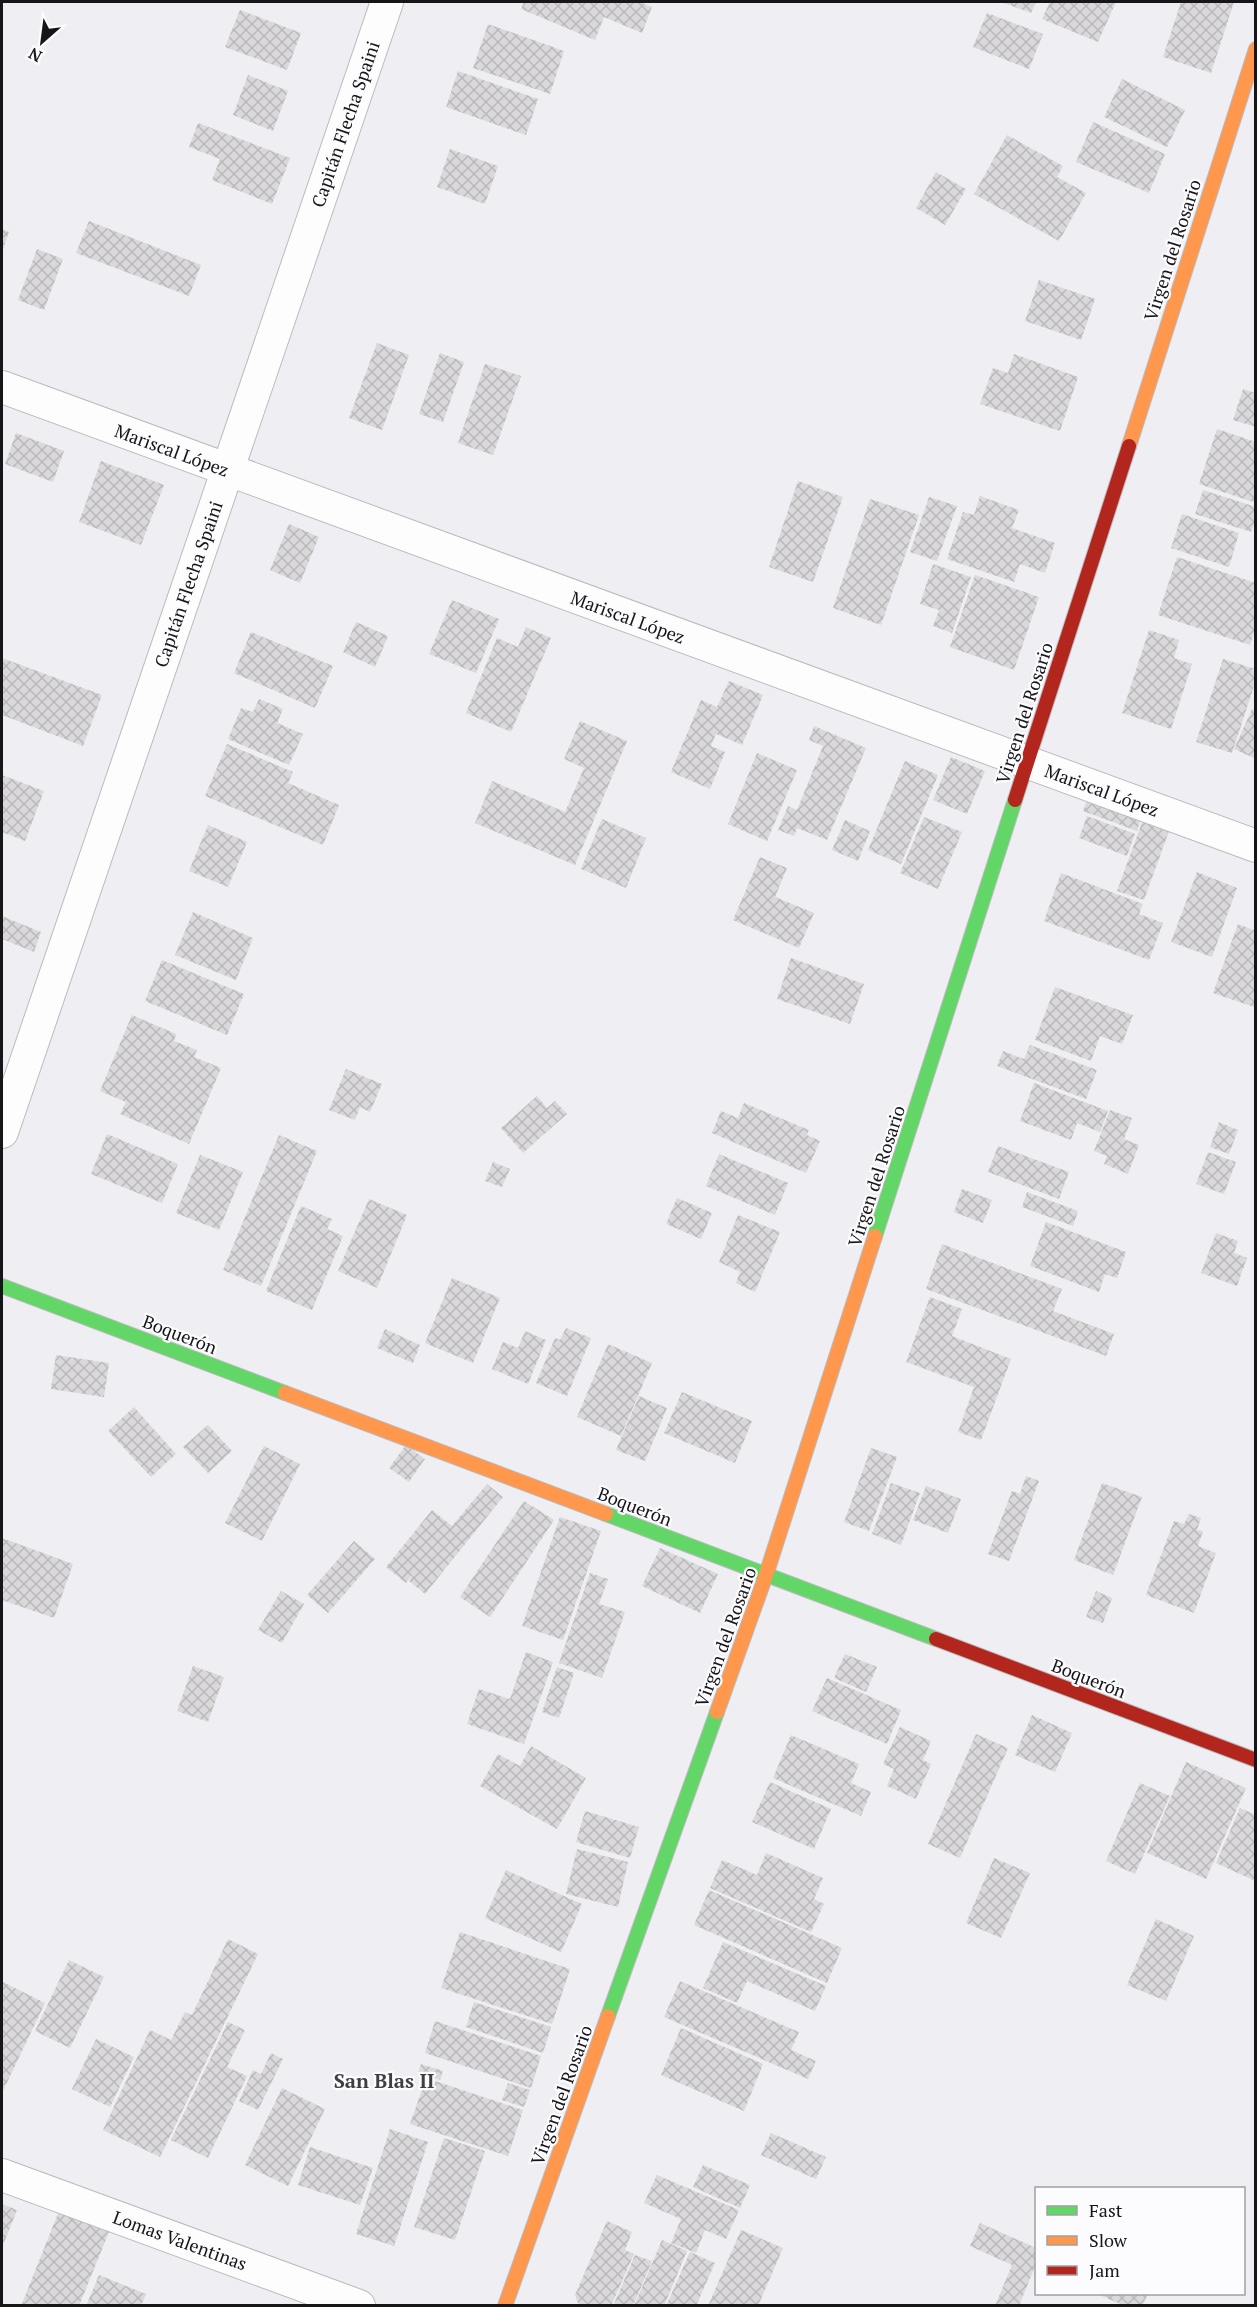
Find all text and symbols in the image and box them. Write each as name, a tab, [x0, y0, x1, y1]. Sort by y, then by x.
north arrow	[12, 12, 72, 72]
street label: Capitán Flecha Spaini	[305, 38, 385, 210]
text: N	[24, 43, 45, 68]
street label: Virgen del Rosario	[1138, 176, 1206, 324]
street label: Mariscal López	[112, 418, 232, 482]
street label: Capitán Flecha Spaini	[148, 498, 228, 670]
street label: Mariscal López	[568, 585, 688, 649]
street label: Virgen del Rosario	[990, 639, 1058, 787]
street label: Mariscal López	[1042, 758, 1162, 822]
street label: Virgen del Rosario	[842, 1102, 910, 1250]
street label: Boquerón	[139, 1309, 221, 1359]
street label: Boquerón	[594, 1481, 676, 1531]
street label: Virgen del Rosario	[689, 1564, 761, 1710]
street label: Boquerón	[1048, 1653, 1130, 1703]
street label: Virgen del Rosario	[525, 2022, 597, 2168]
district label: San Blas II	[334, 2067, 434, 2094]
legend	[1035, 2187, 1245, 2295]
text: Fast	[1089, 2198, 1123, 2222]
street label: Lomas Valentinas	[110, 2205, 250, 2275]
text: Slow	[1089, 2228, 1128, 2252]
text: Jam	[1089, 2258, 1120, 2282]

